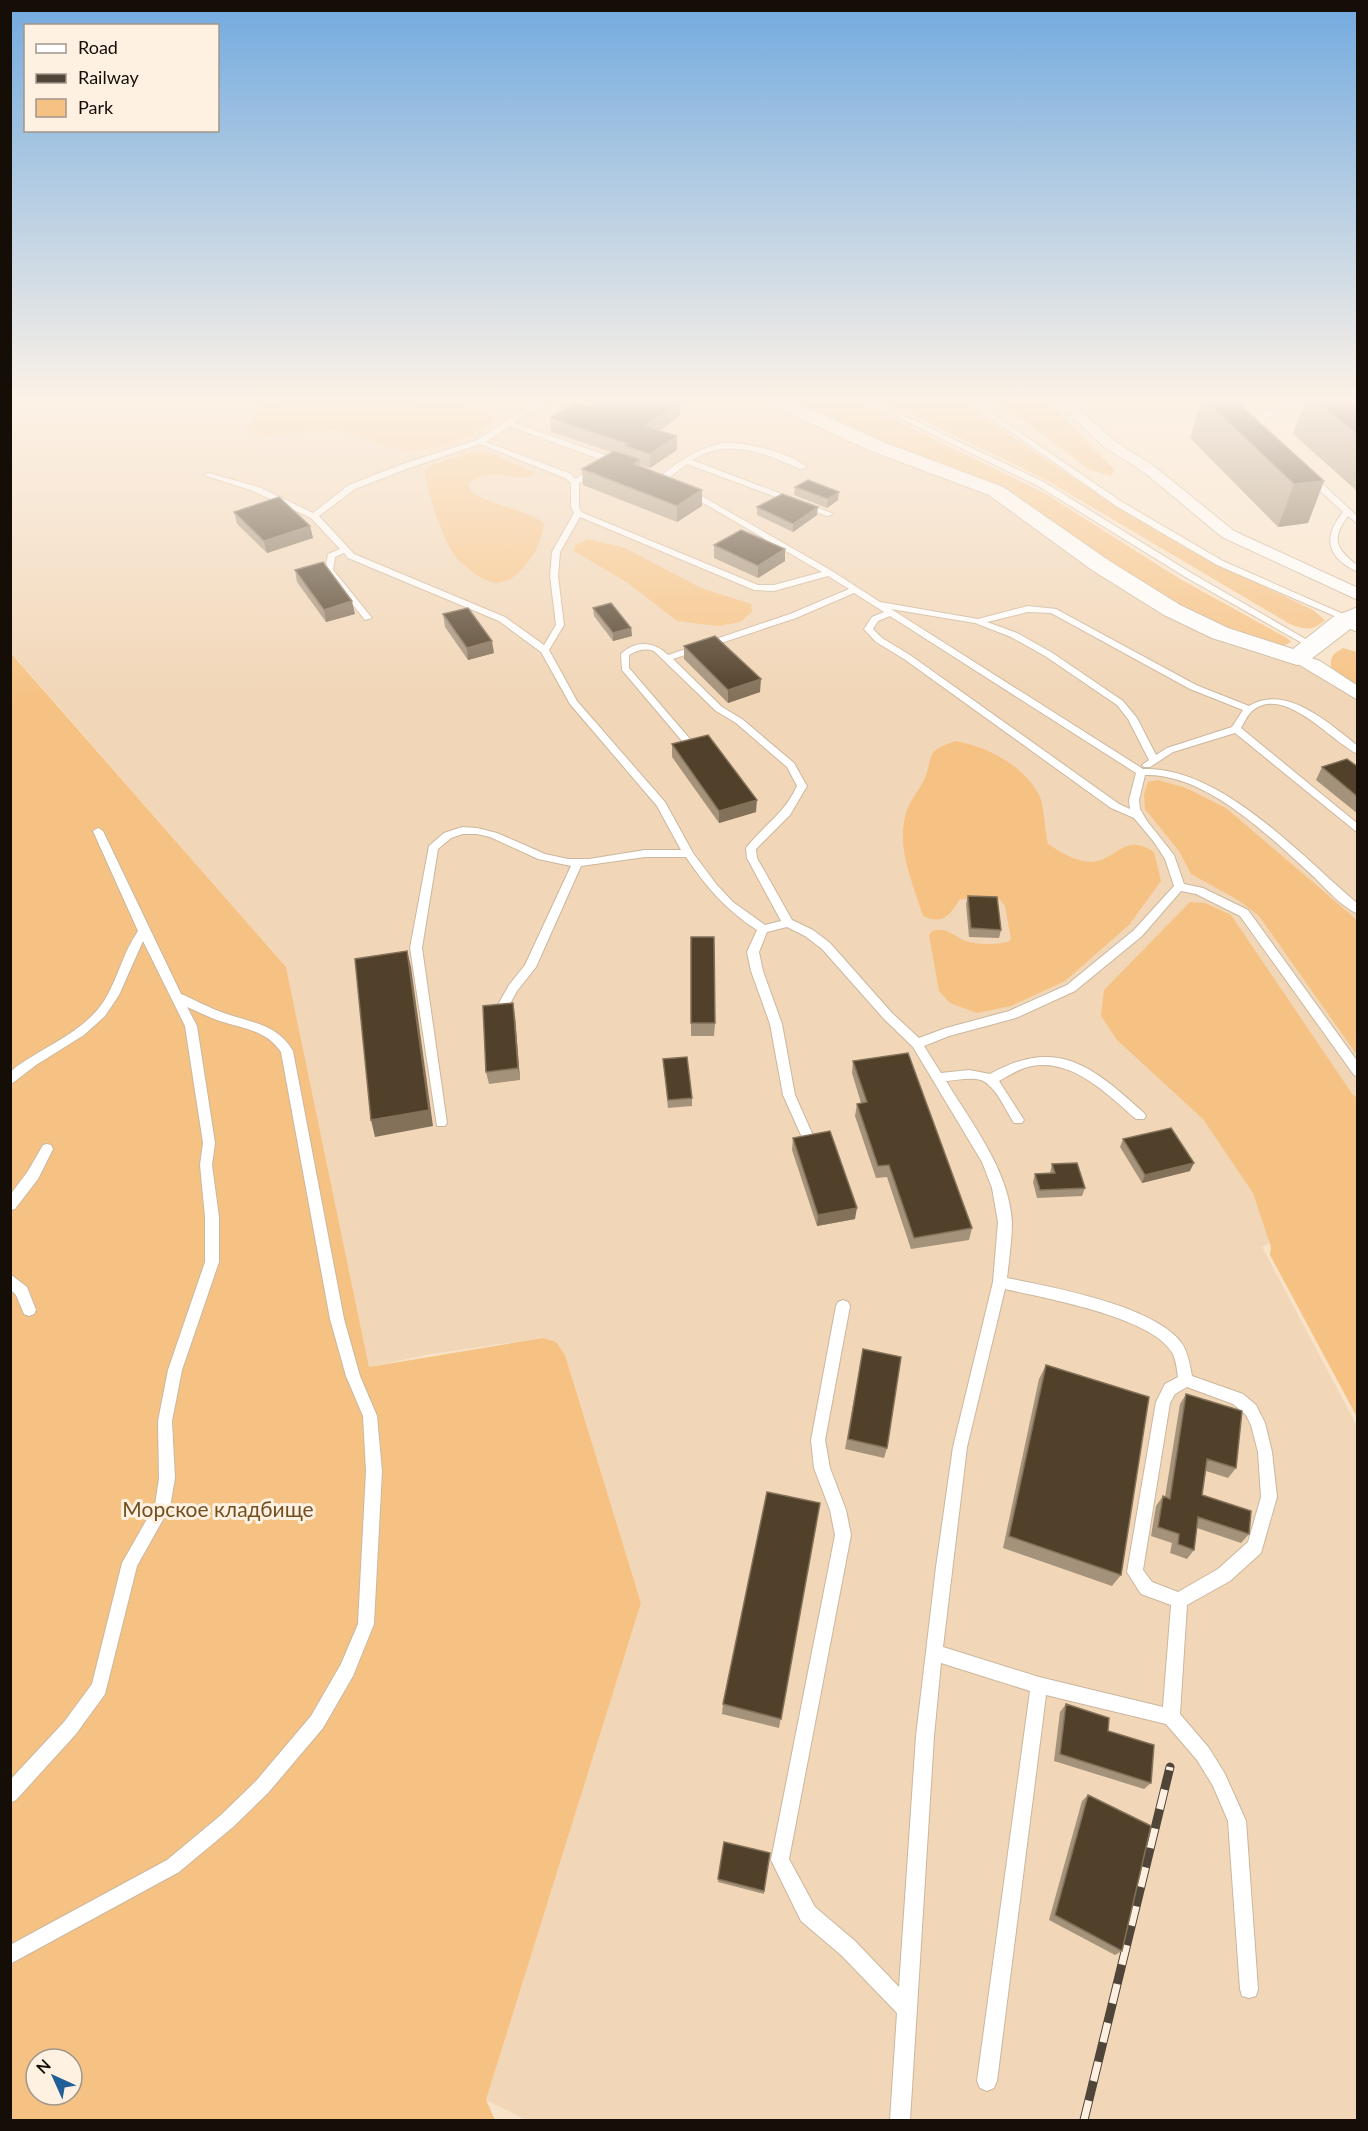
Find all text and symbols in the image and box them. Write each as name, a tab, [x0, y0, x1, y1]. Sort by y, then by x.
legend	[24, 24, 219, 132]
text: Road	[78, 36, 118, 58]
text: Railway	[78, 66, 139, 88]
text: Park	[78, 96, 114, 118]
park label: Морское кладбище	[122, 1496, 314, 1521]
north arrow	[24, 2047, 84, 2107]
text: N	[32, 2055, 54, 2077]

